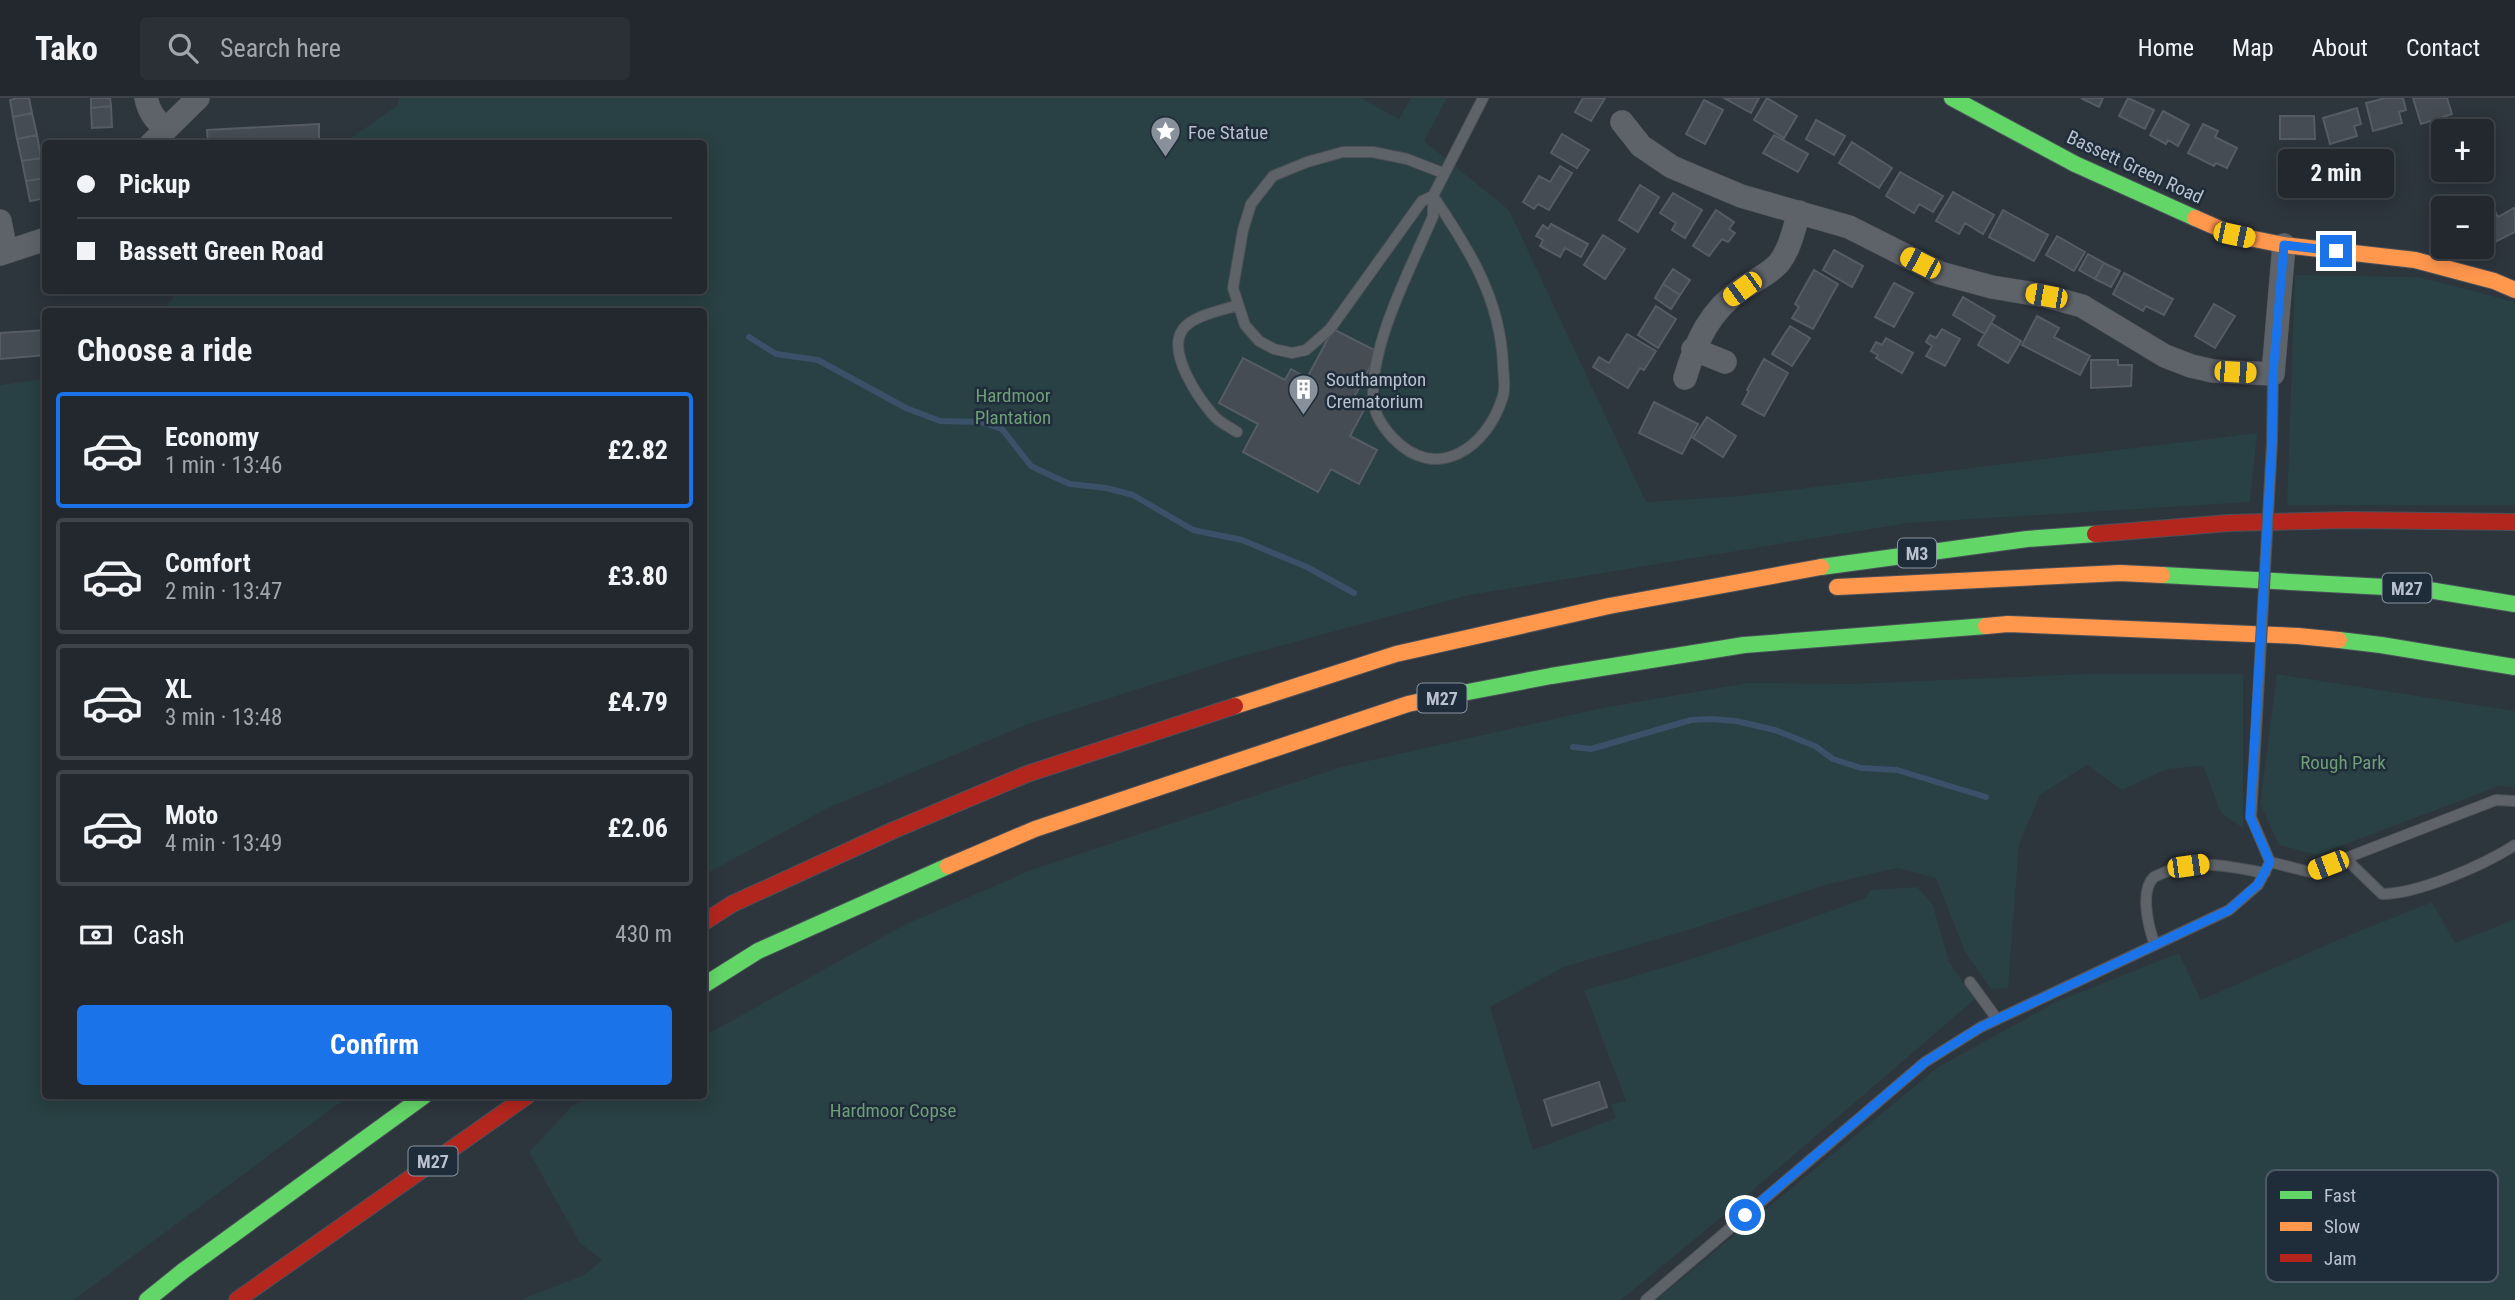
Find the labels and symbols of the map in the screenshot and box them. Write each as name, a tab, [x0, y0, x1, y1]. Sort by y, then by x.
place icon: Foe Statue	[1148, 115, 1182, 159]
place label: Foe Statue	[1188, 121, 1268, 144]
street label: Bassett Green Road	[2063, 125, 2207, 209]
callout: 2 min	[2278, 150, 2394, 198]
car	[2212, 220, 2257, 250]
route end	[2320, 235, 2352, 267]
car	[1897, 244, 1944, 282]
car	[1719, 268, 1766, 310]
car	[2024, 282, 2069, 310]
car	[2214, 360, 2257, 384]
place label: Southampton Crematorium	[1326, 368, 1426, 413]
building icon: Southampton Crematorium	[1286, 373, 1320, 417]
park label: Hardmoor Plantation	[975, 384, 1051, 429]
road number: M3	[1898, 538, 1936, 568]
road number: M27	[2382, 574, 2432, 602]
road number: M27	[1418, 684, 1466, 712]
park label: Rough Park	[2300, 751, 2386, 774]
car	[2305, 848, 2352, 882]
car	[2166, 853, 2211, 879]
park label: Hardmoor Copse	[830, 1099, 956, 1122]
road number: M27	[408, 1146, 458, 1176]
legend	[2266, 1170, 2498, 1282]
text: Fast	[2324, 1184, 2356, 1207]
route start	[1729, 1199, 1761, 1231]
text: Slow	[2324, 1215, 2360, 1238]
text: Jam	[2324, 1247, 2357, 1270]

